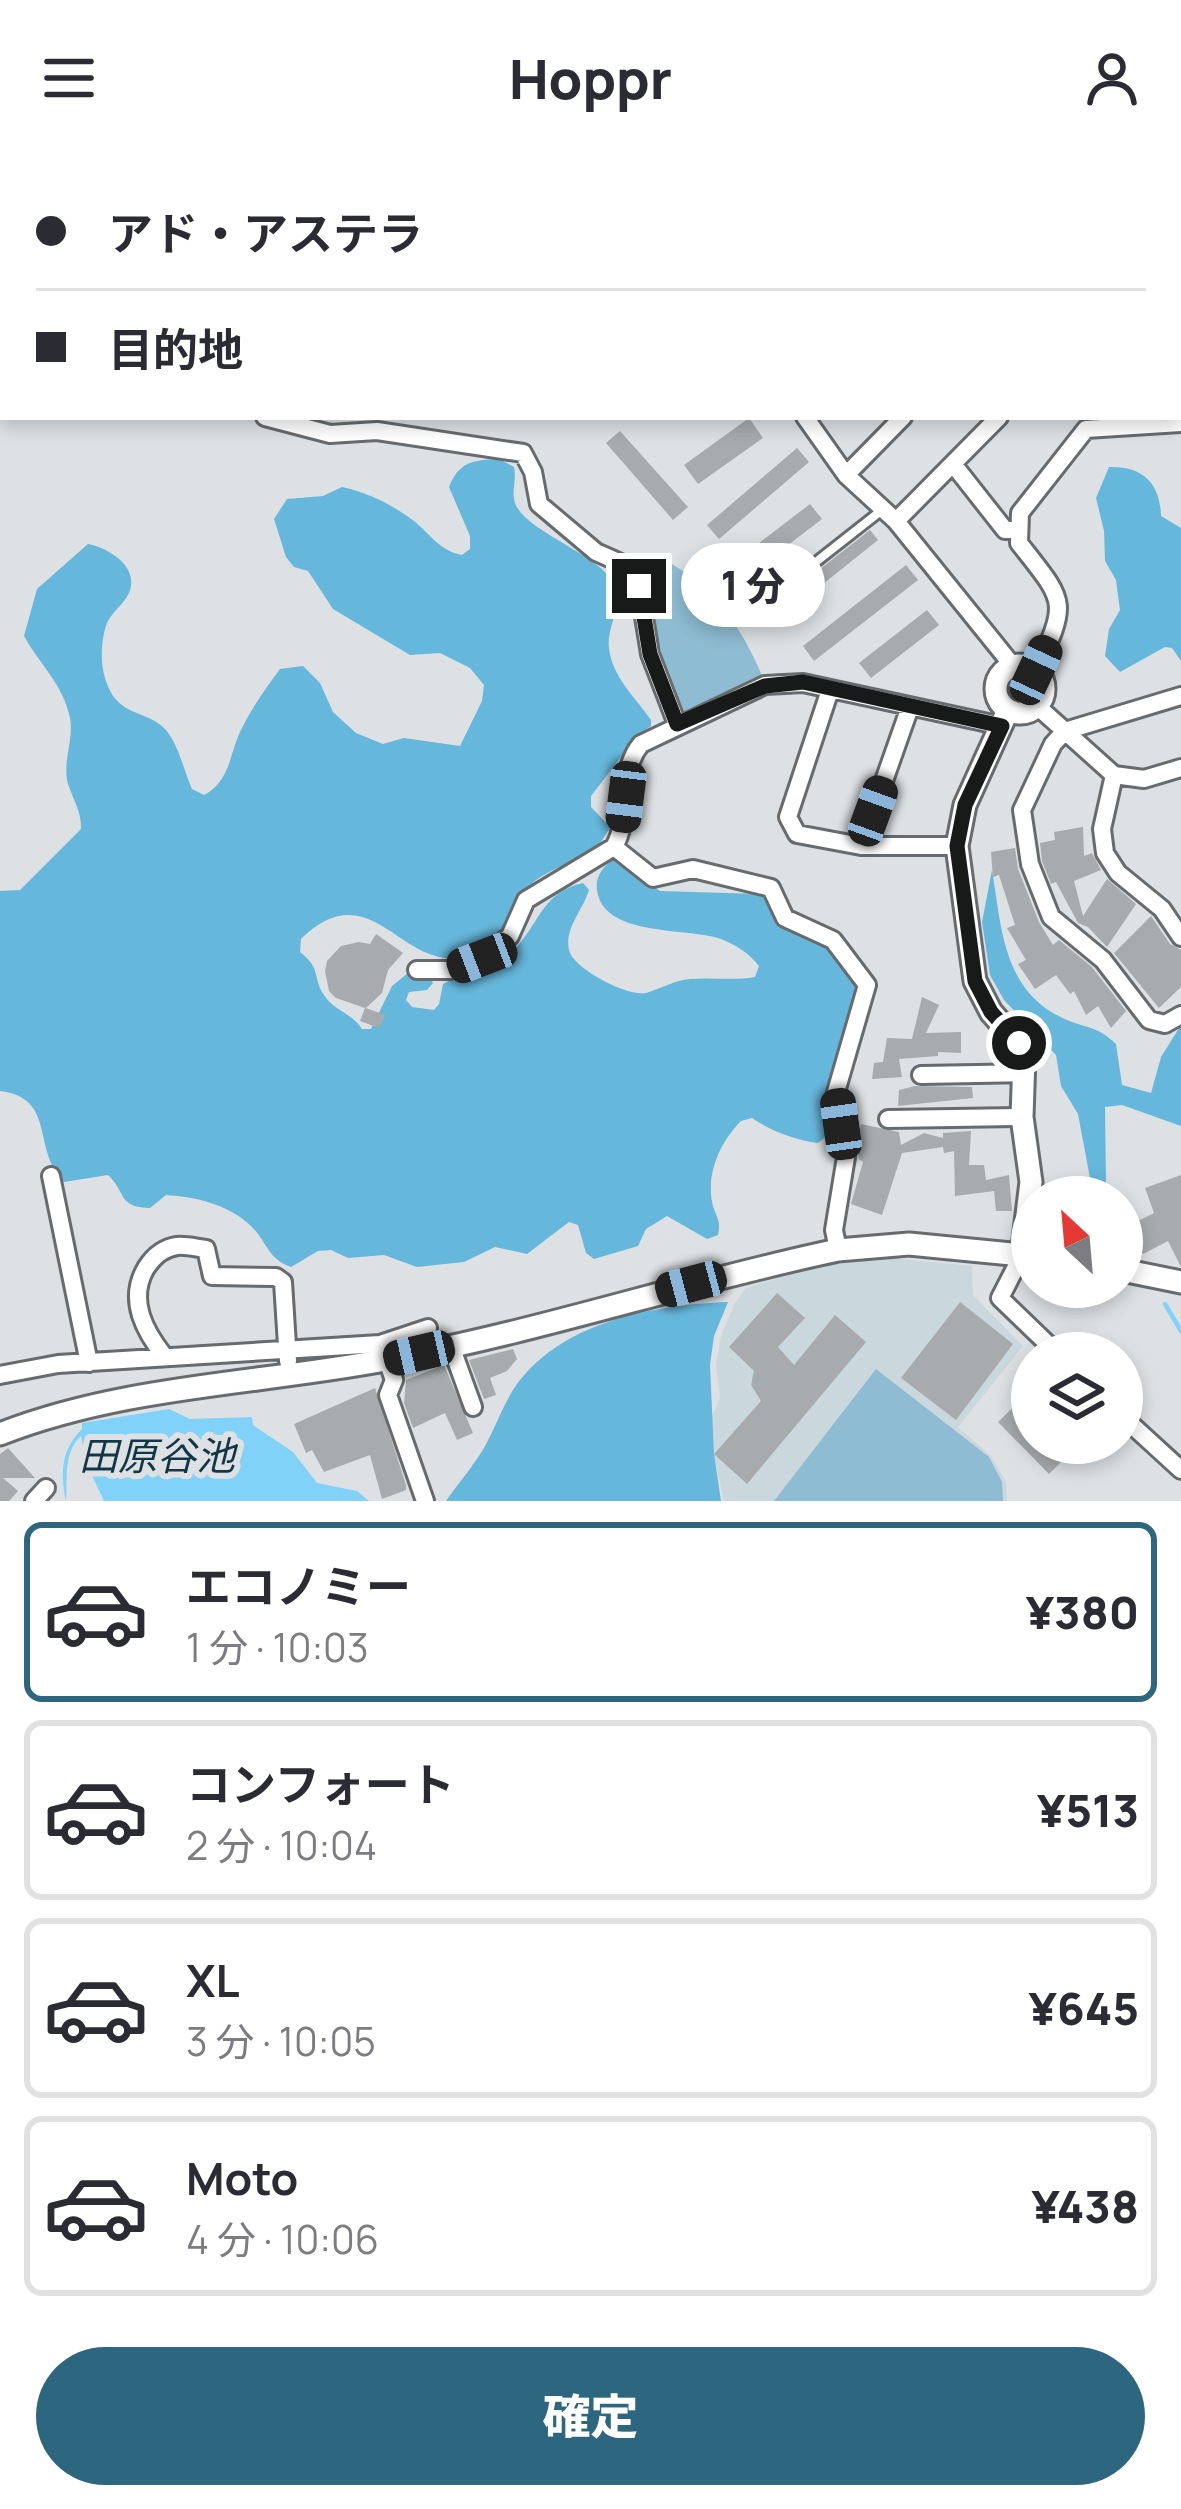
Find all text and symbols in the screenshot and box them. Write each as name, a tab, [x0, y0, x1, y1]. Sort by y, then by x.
text: Hoppr	[509, 41, 672, 115]
icon: menu	[36, 45, 102, 111]
icon: person	[1079, 45, 1145, 111]
text: アド・アステラ	[108, 202, 423, 264]
text: 目的地	[108, 318, 243, 380]
callout: 1 分	[681, 544, 825, 628]
text: 1 分	[721, 558, 785, 612]
route end	[612, 559, 666, 613]
car	[1004, 630, 1068, 710]
car	[604, 759, 648, 835]
car	[844, 771, 902, 851]
car	[442, 928, 522, 988]
route start	[992, 1016, 1046, 1070]
car	[818, 1086, 864, 1162]
north arrow	[1011, 1176, 1143, 1308]
map controls	[1011, 1176, 1143, 1464]
car	[652, 1257, 730, 1311]
car	[380, 1327, 458, 1379]
button: layers	[1011, 1332, 1143, 1464]
water label: 田原谷池	[79, 1428, 239, 1482]
text: エコノミー	[186, 1555, 411, 1617]
icon: car	[42, 1558, 150, 1666]
text: ¥380	[1026, 1581, 1139, 1643]
text: 1 分 · 10:03	[186, 1620, 368, 1674]
text: コンフォート	[186, 1753, 455, 1815]
icon: car	[42, 1756, 150, 1864]
text: ¥513	[1037, 1779, 1139, 1841]
text: 2 分 · 10:04	[186, 1818, 377, 1872]
text: XL	[186, 1949, 240, 2011]
icon: car	[42, 1954, 150, 2062]
text: ¥645	[1028, 1977, 1139, 2039]
text: 3 分 · 10:05	[186, 2014, 376, 2068]
text: Moto	[186, 2147, 298, 2209]
icon: car	[42, 2152, 150, 2260]
text: ¥438	[1031, 2175, 1139, 2237]
text: 4 分 · 10:06	[186, 2212, 379, 2266]
button: 確定	[36, 2347, 1145, 2485]

